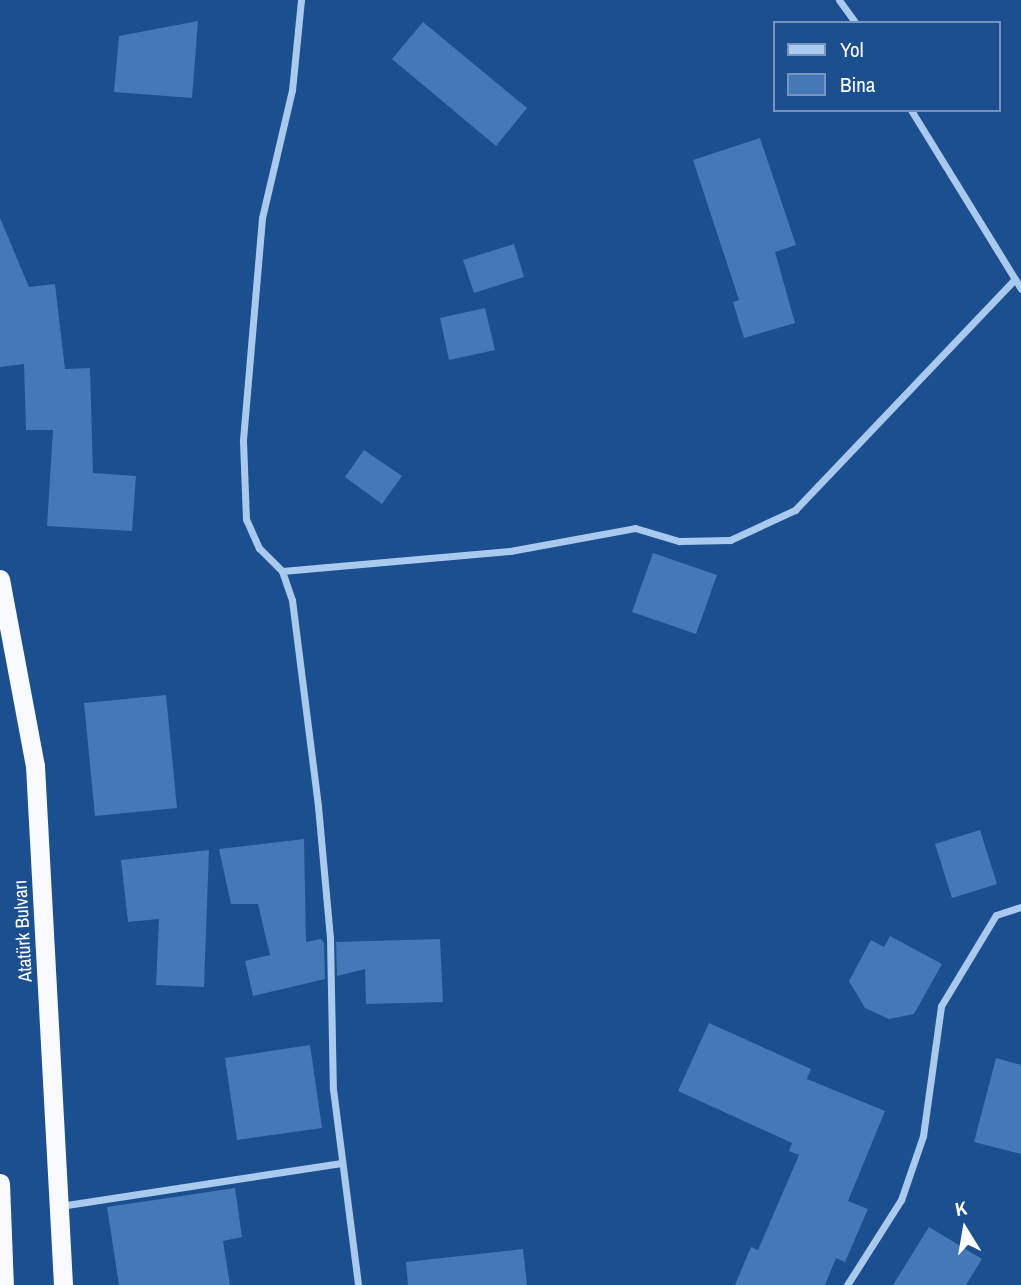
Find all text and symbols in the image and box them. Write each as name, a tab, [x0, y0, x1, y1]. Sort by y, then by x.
legend	[772, 21, 1000, 112]
text: Yol	[840, 35, 864, 64]
text: Bina	[840, 70, 875, 99]
street label: Atatürk Bulvarı	[9, 879, 37, 983]
north arrow	[930, 1194, 1000, 1264]
text: K	[953, 1195, 969, 1222]

